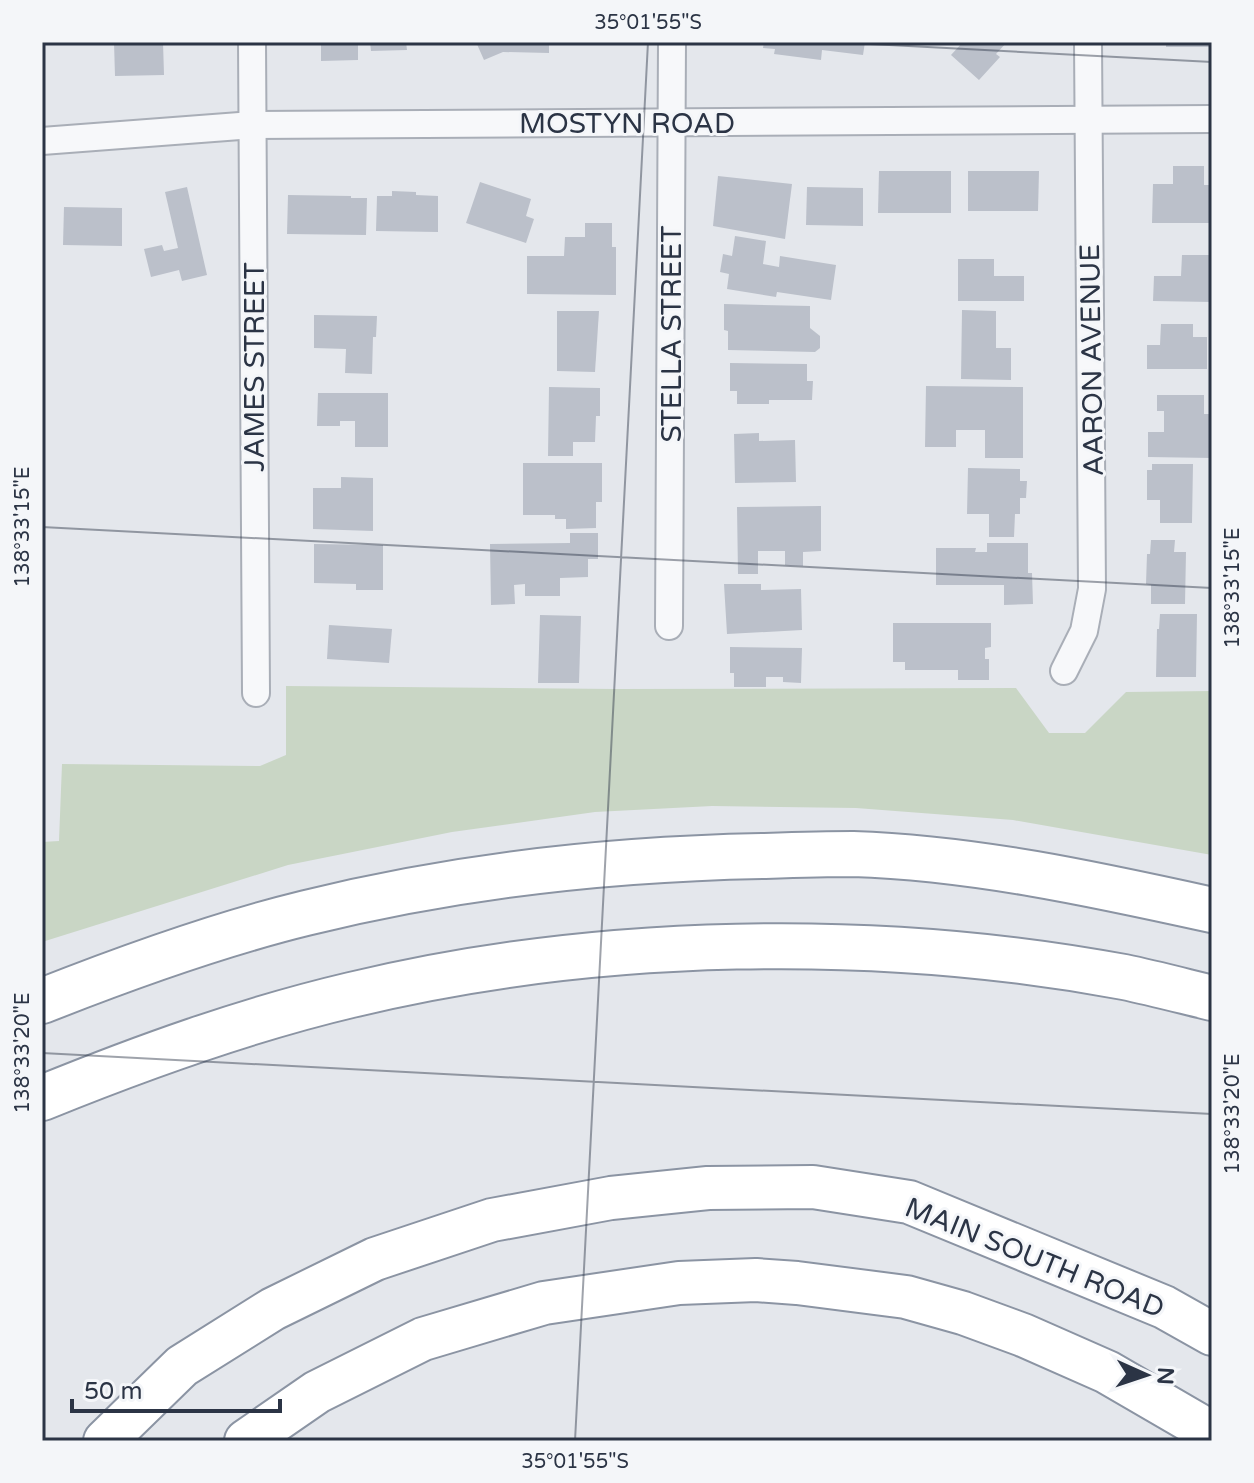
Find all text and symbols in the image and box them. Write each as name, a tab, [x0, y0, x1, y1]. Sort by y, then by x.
text: 35°01'55"S	[594, 11, 702, 35]
street label: MOSTYN ROAD	[519, 107, 735, 141]
street label: STELLA STREET	[655, 226, 689, 442]
street label: AARON AVENUE	[1073, 244, 1111, 476]
street label: JAMES STREET	[238, 262, 272, 472]
text: 138°33'15"E	[11, 467, 35, 587]
text: 138°33'15"E	[1221, 528, 1245, 648]
text: 138°33'20"E	[11, 993, 35, 1113]
text: 138°33'20"E	[1221, 1054, 1245, 1174]
street label: MAIN SOUTH ROAD	[900, 1190, 1169, 1325]
north arrow	[1106, 1335, 1186, 1415]
scale bar	[72, 1363, 280, 1413]
text: N	[1152, 1366, 1178, 1385]
text: 50 m	[84, 1377, 142, 1406]
text: 35°01'55"S	[521, 1450, 629, 1474]

